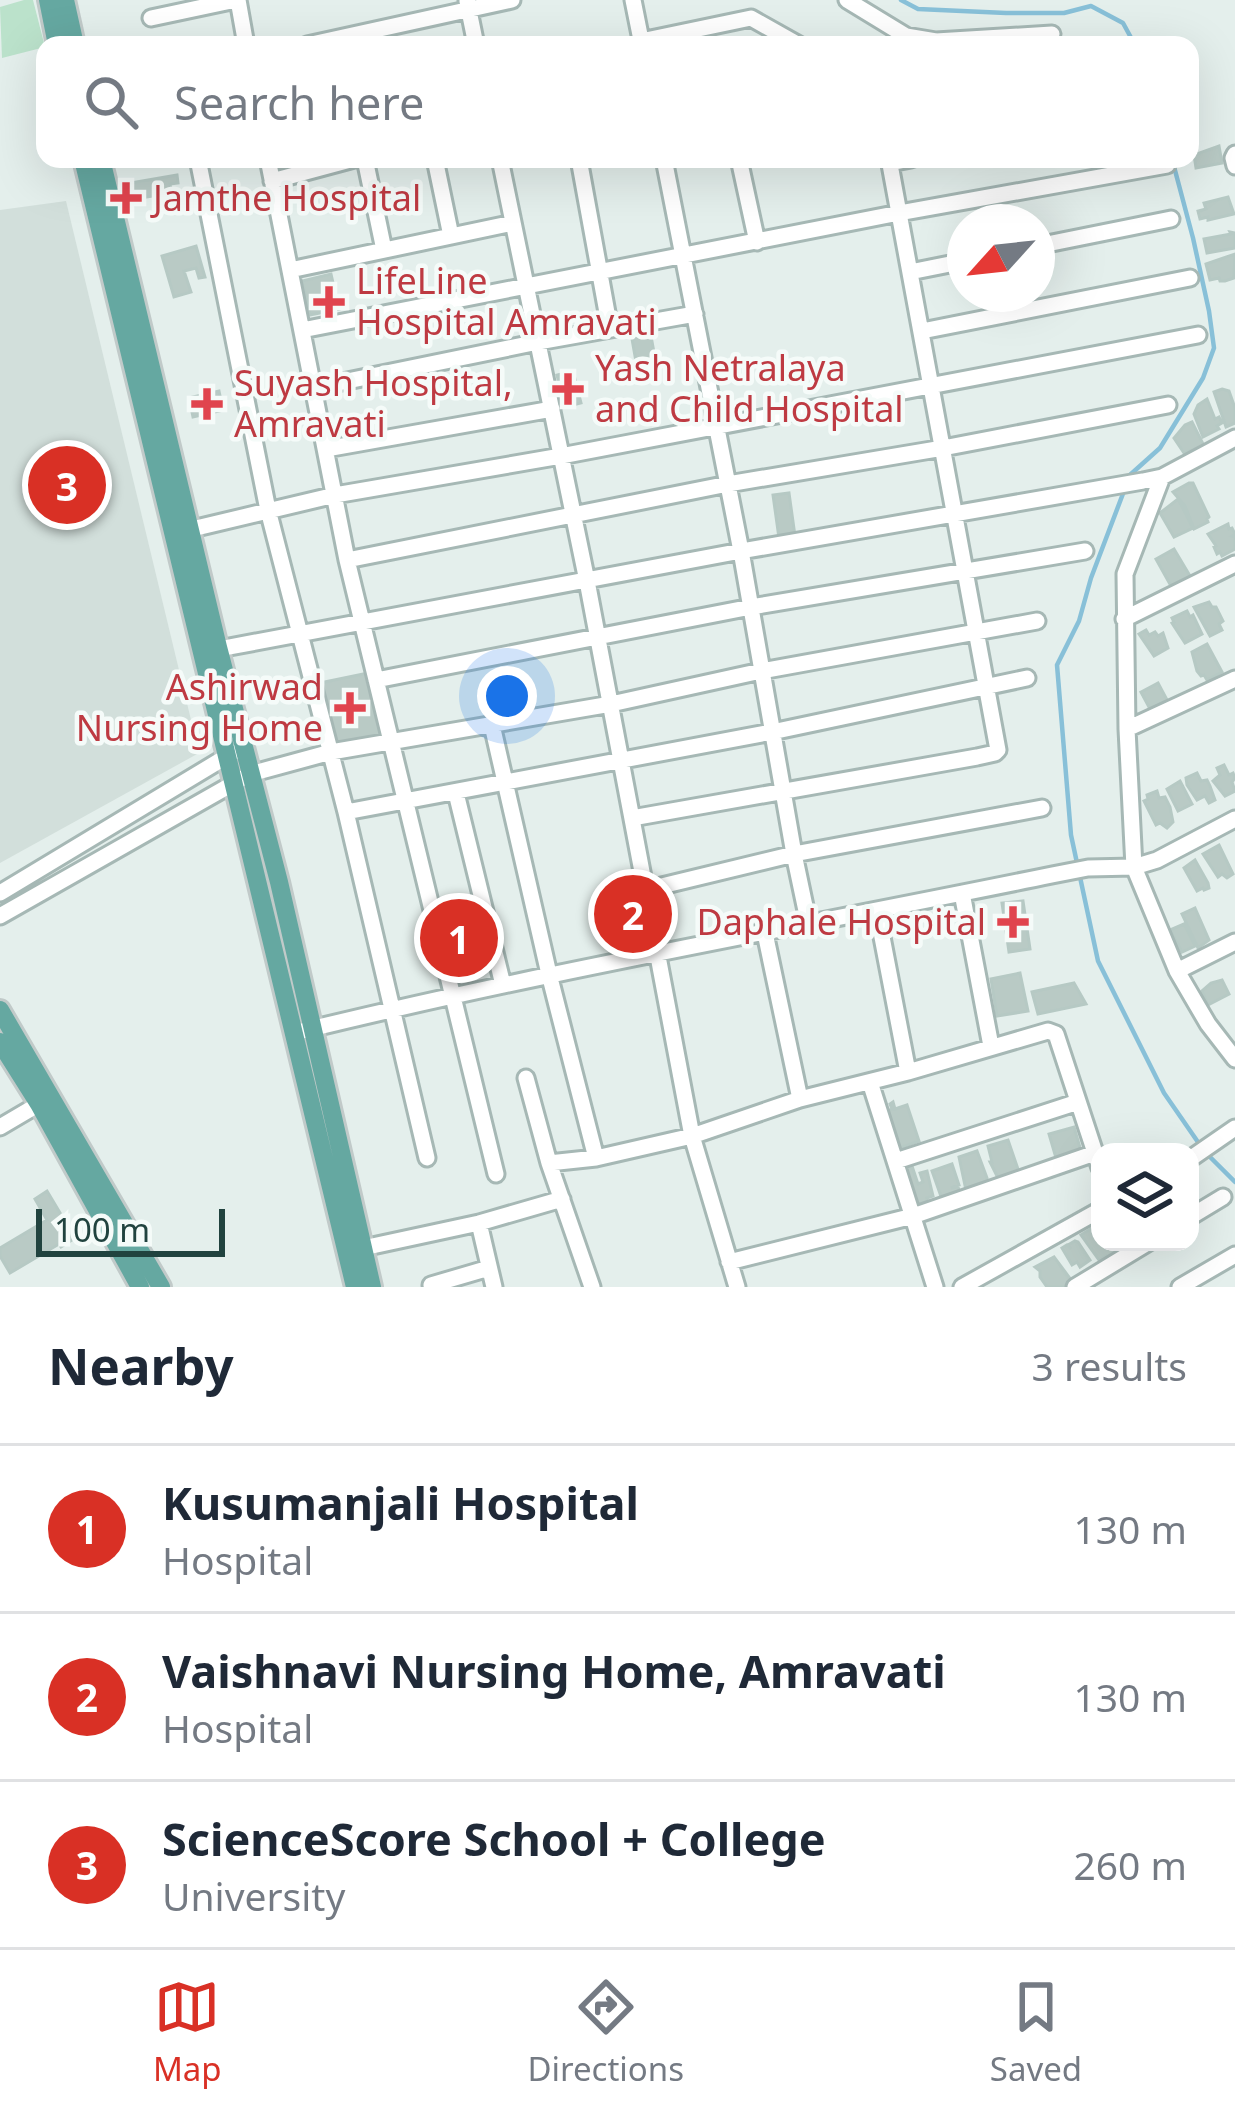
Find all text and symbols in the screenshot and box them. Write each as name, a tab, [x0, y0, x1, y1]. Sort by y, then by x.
search box	[36, 36, 1199, 168]
icon: search	[78, 69, 144, 135]
text: Search here	[174, 72, 424, 133]
place label: Jamthe Hospital	[150, 173, 421, 222]
marker: Jamthe Hospital	[110, 182, 142, 214]
north arrow	[947, 204, 1055, 312]
place label: LifeLine Hospital Amravati	[356, 256, 657, 346]
marker: LifeLine Hospital Amravati	[313, 286, 345, 318]
place label: Yash Netralaya and Child Hospital	[595, 343, 904, 433]
place label: Suyash Hospital, Amravati	[234, 358, 513, 448]
marker: Yash Netralaya and Child Hospital	[552, 373, 584, 405]
marker: Suyash Hospital, Amravati	[191, 388, 223, 420]
pin: 3	[28, 440, 106, 530]
place label: Ashirwad Nursing Home	[76, 662, 323, 752]
your location	[477, 666, 537, 726]
marker: Ashirwad Nursing Home	[334, 692, 366, 724]
pin: 2	[594, 869, 672, 959]
pin: 1	[420, 893, 498, 983]
place label: Daphale Hospital	[696, 897, 986, 946]
marker: Daphale Hospital	[997, 906, 1029, 938]
map controls	[1091, 1143, 1199, 1251]
button: layers	[1091, 1143, 1199, 1251]
scale bar	[36, 1203, 225, 1256]
text: 100 m	[54, 1207, 150, 1252]
text: Nearby	[48, 1330, 234, 1400]
text: 3 results	[1032, 1339, 1187, 1392]
text: Kusumanjali Hospital	[162, 1472, 639, 1533]
text: 1	[76, 1502, 98, 1555]
text: 130 m	[1073, 1502, 1187, 1555]
text: Hospital	[162, 1533, 313, 1586]
text: Vaishnavi Nursing Home, Amravati	[162, 1640, 946, 1701]
text: 2	[76, 1670, 98, 1723]
text: 130 m	[1073, 1670, 1187, 1723]
text: Hospital	[162, 1701, 313, 1754]
text: ScienceScore School + College	[162, 1808, 826, 1869]
text: 3	[76, 1838, 98, 1891]
text: 260 m	[1073, 1838, 1187, 1891]
text: University	[162, 1869, 345, 1922]
tab: Map	[153, 1974, 222, 2091]
tab: Directions	[527, 1974, 684, 2091]
tab: Saved	[990, 1974, 1082, 2091]

